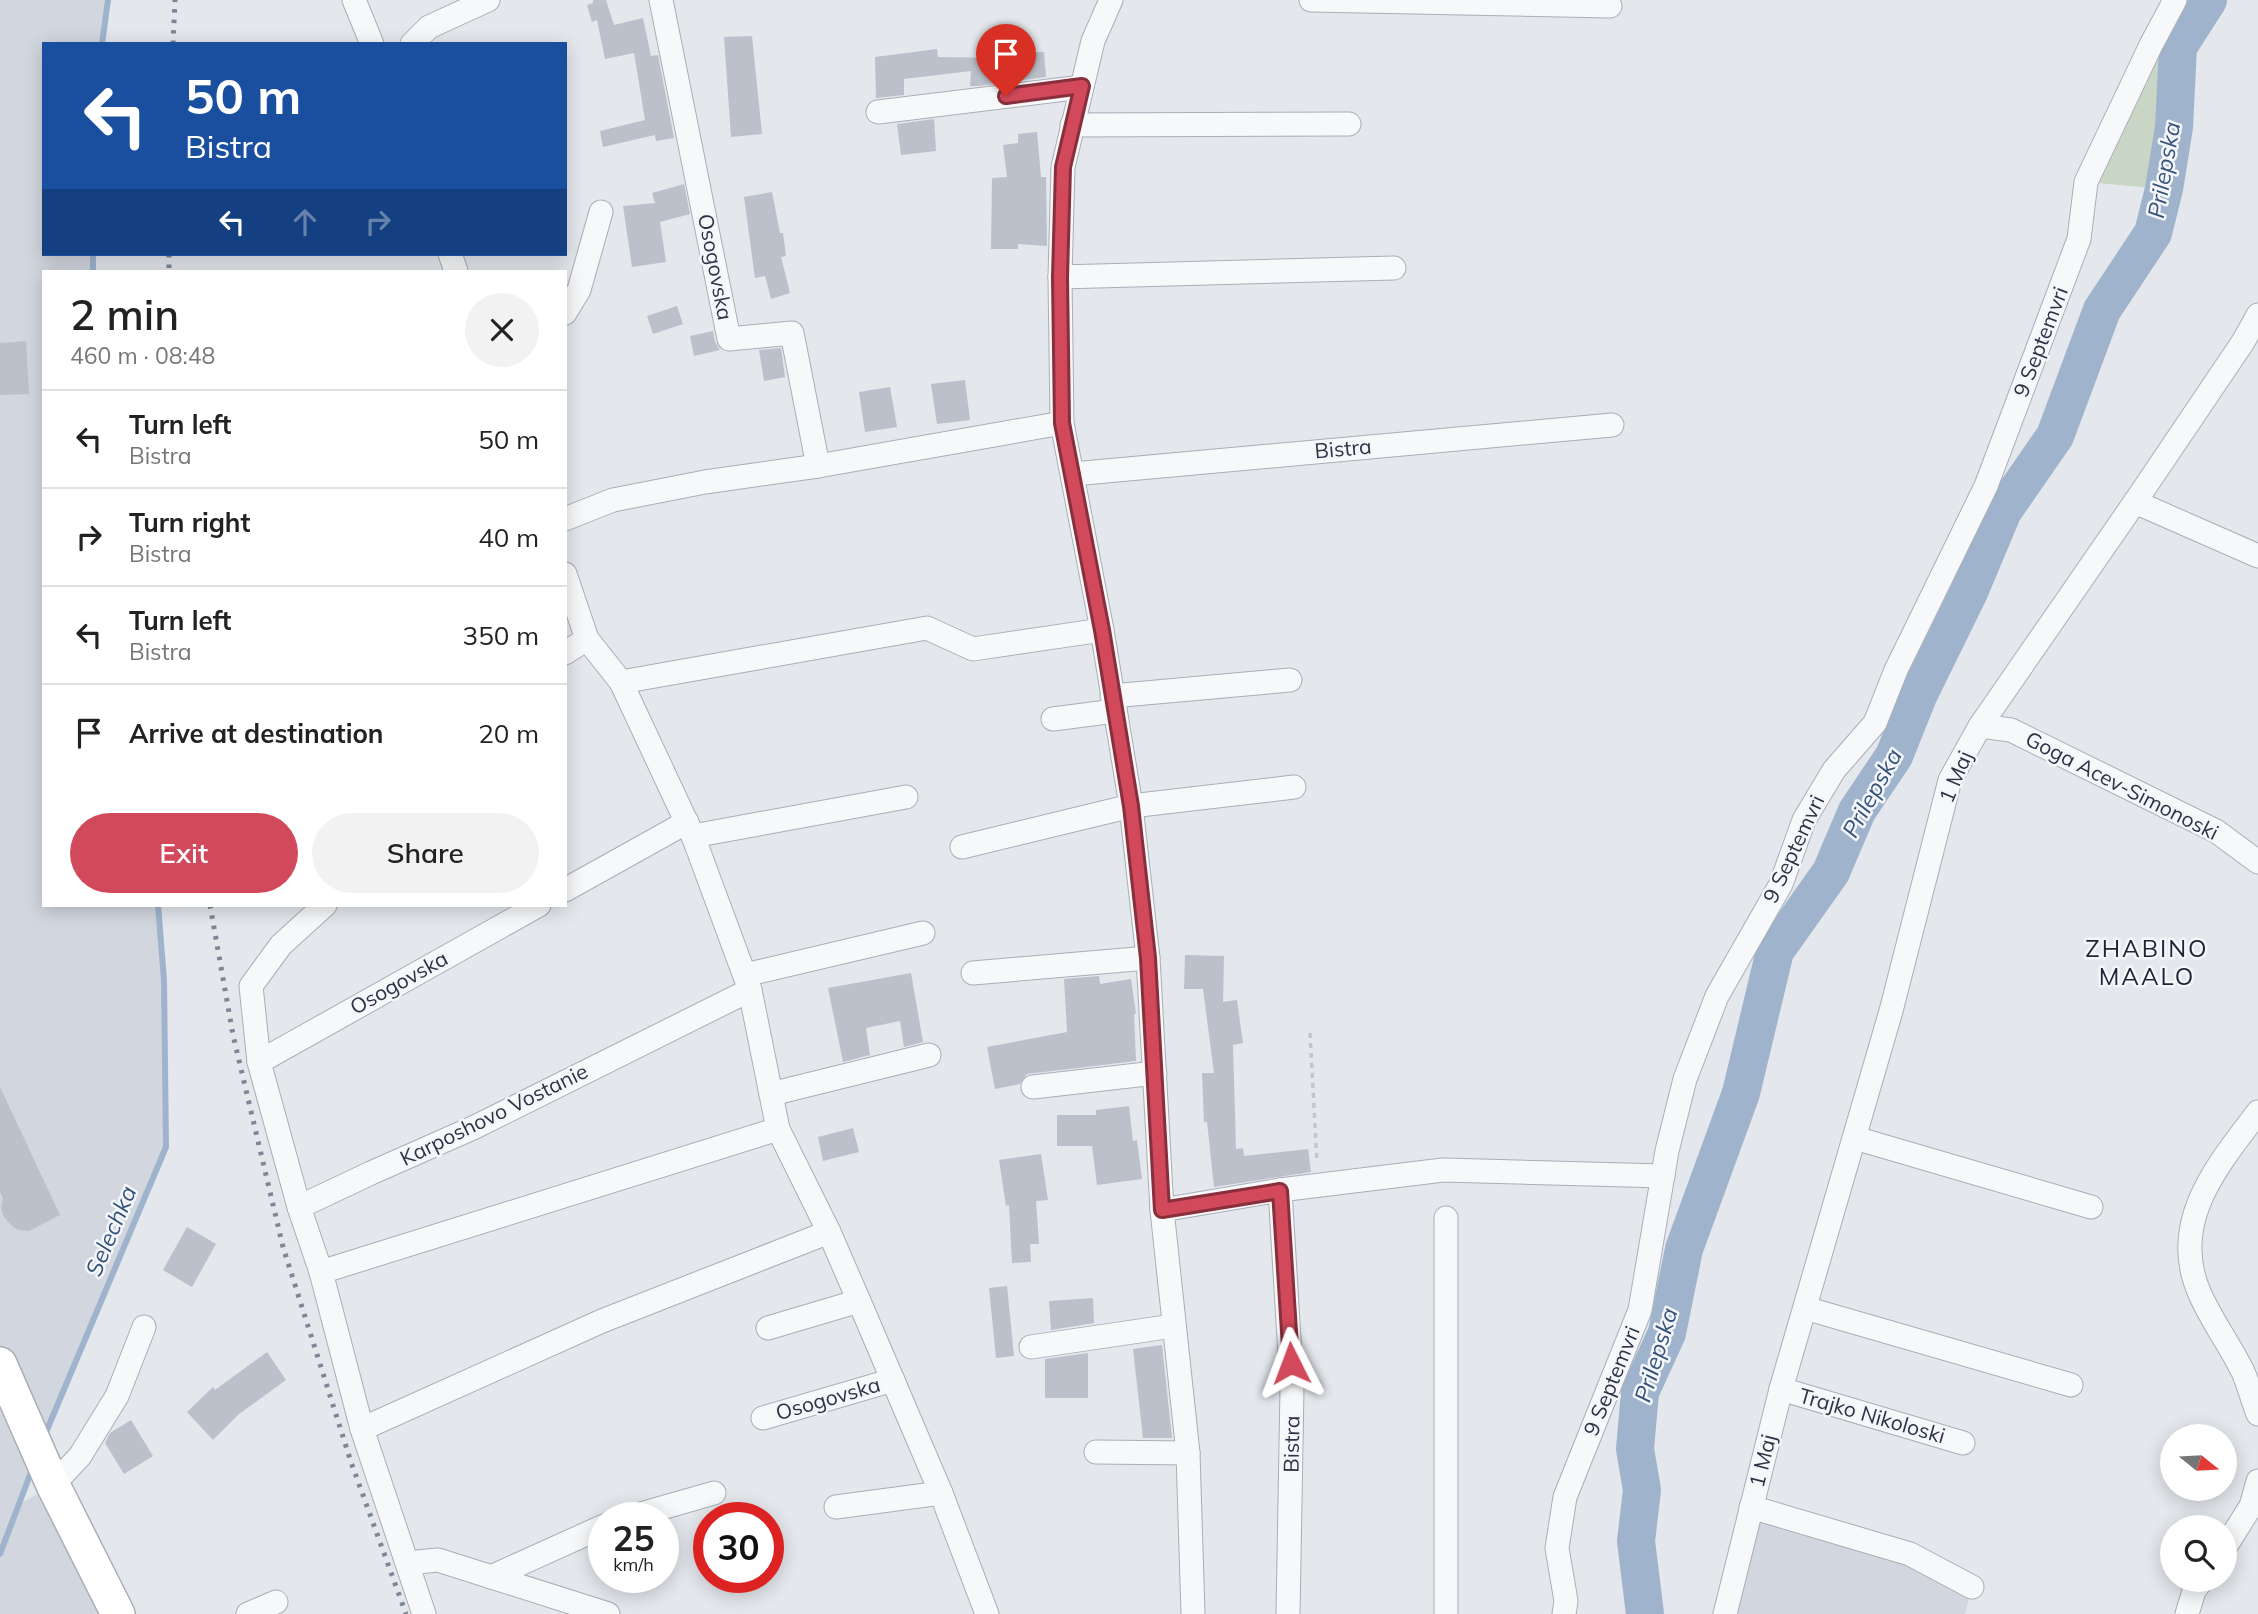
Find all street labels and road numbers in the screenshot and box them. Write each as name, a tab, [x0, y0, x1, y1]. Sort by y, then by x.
street label: Osogovska	[693, 211, 739, 322]
street label: 9 Septemvri	[2007, 283, 2073, 400]
street label: Bistra	[1313, 433, 1372, 463]
street label: Goga Acev-Simonoski	[2022, 725, 2223, 845]
street label: 1 Maj	[1933, 747, 1978, 806]
street label: 9 Septemvri	[1757, 791, 1829, 907]
street label: Osogovska	[345, 945, 452, 1020]
street label: Karposhovo Vostanie	[395, 1057, 592, 1171]
street label: 9 Septemvri	[1577, 1322, 1645, 1439]
street label: Osogovska	[772, 1371, 883, 1425]
street label: Trajko Nikoloski	[1796, 1382, 1948, 1448]
street label: Bistra	[1278, 1415, 1304, 1473]
street label: 1 Maj	[1743, 1432, 1781, 1490]

